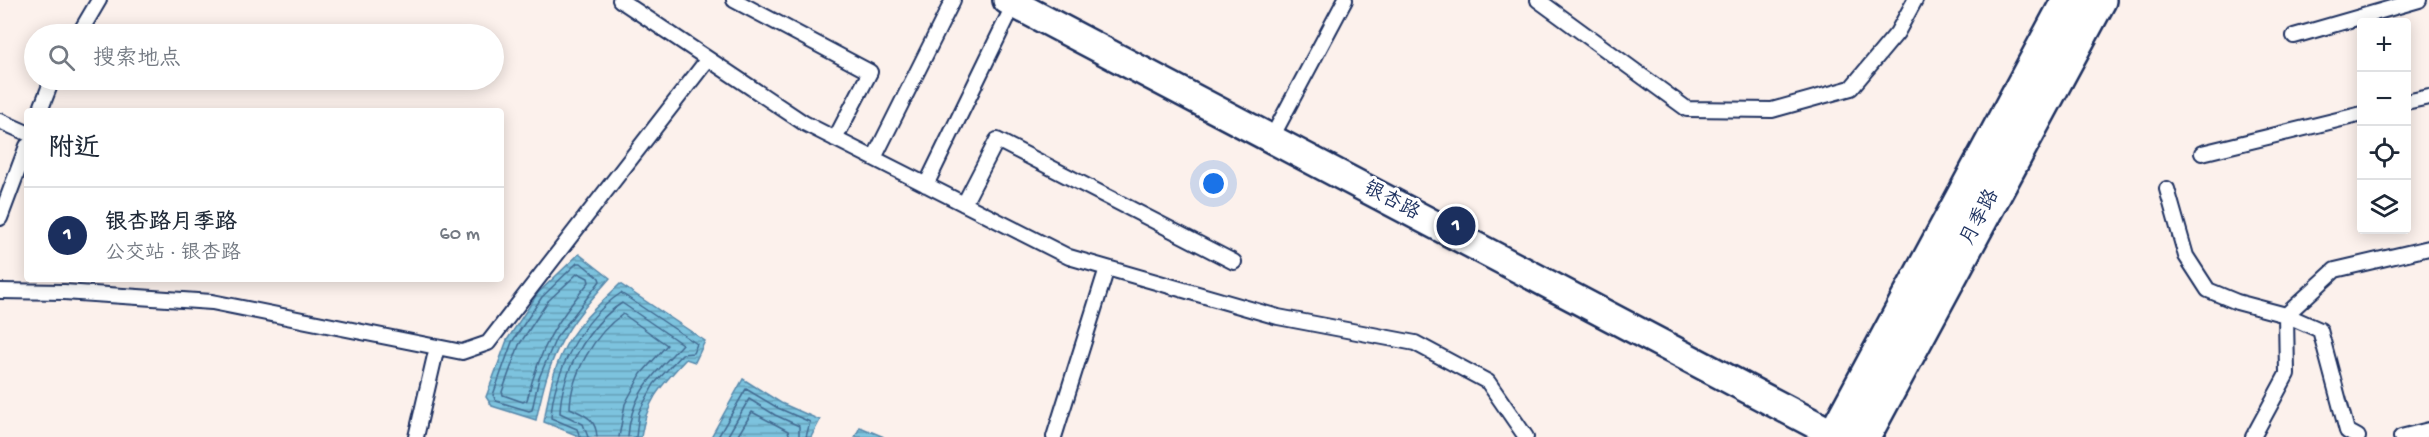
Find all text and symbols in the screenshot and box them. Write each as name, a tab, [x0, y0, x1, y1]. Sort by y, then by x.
map controls	[2357, 18, 2411, 234]
button: +	[2357, 18, 2411, 72]
search box	[24, 24, 504, 90]
icon: search	[45, 41, 78, 74]
text: 搜索地点	[93, 47, 181, 73]
button: −	[2357, 72, 2411, 126]
button: locate	[2357, 126, 2411, 180]
text: 附近	[48, 135, 100, 166]
your location	[1199, 169, 1228, 198]
street label: 银杏路	[1359, 176, 1425, 227]
button: layers	[2357, 180, 2411, 234]
street label: 月季路	[1955, 184, 2006, 250]
pin: 1	[1436, 204, 1476, 248]
text: 银杏路月季路	[105, 211, 237, 237]
text: 1	[63, 224, 72, 247]
text: 60 m	[440, 224, 480, 247]
text: 公交站 · 银杏路	[105, 243, 241, 266]

